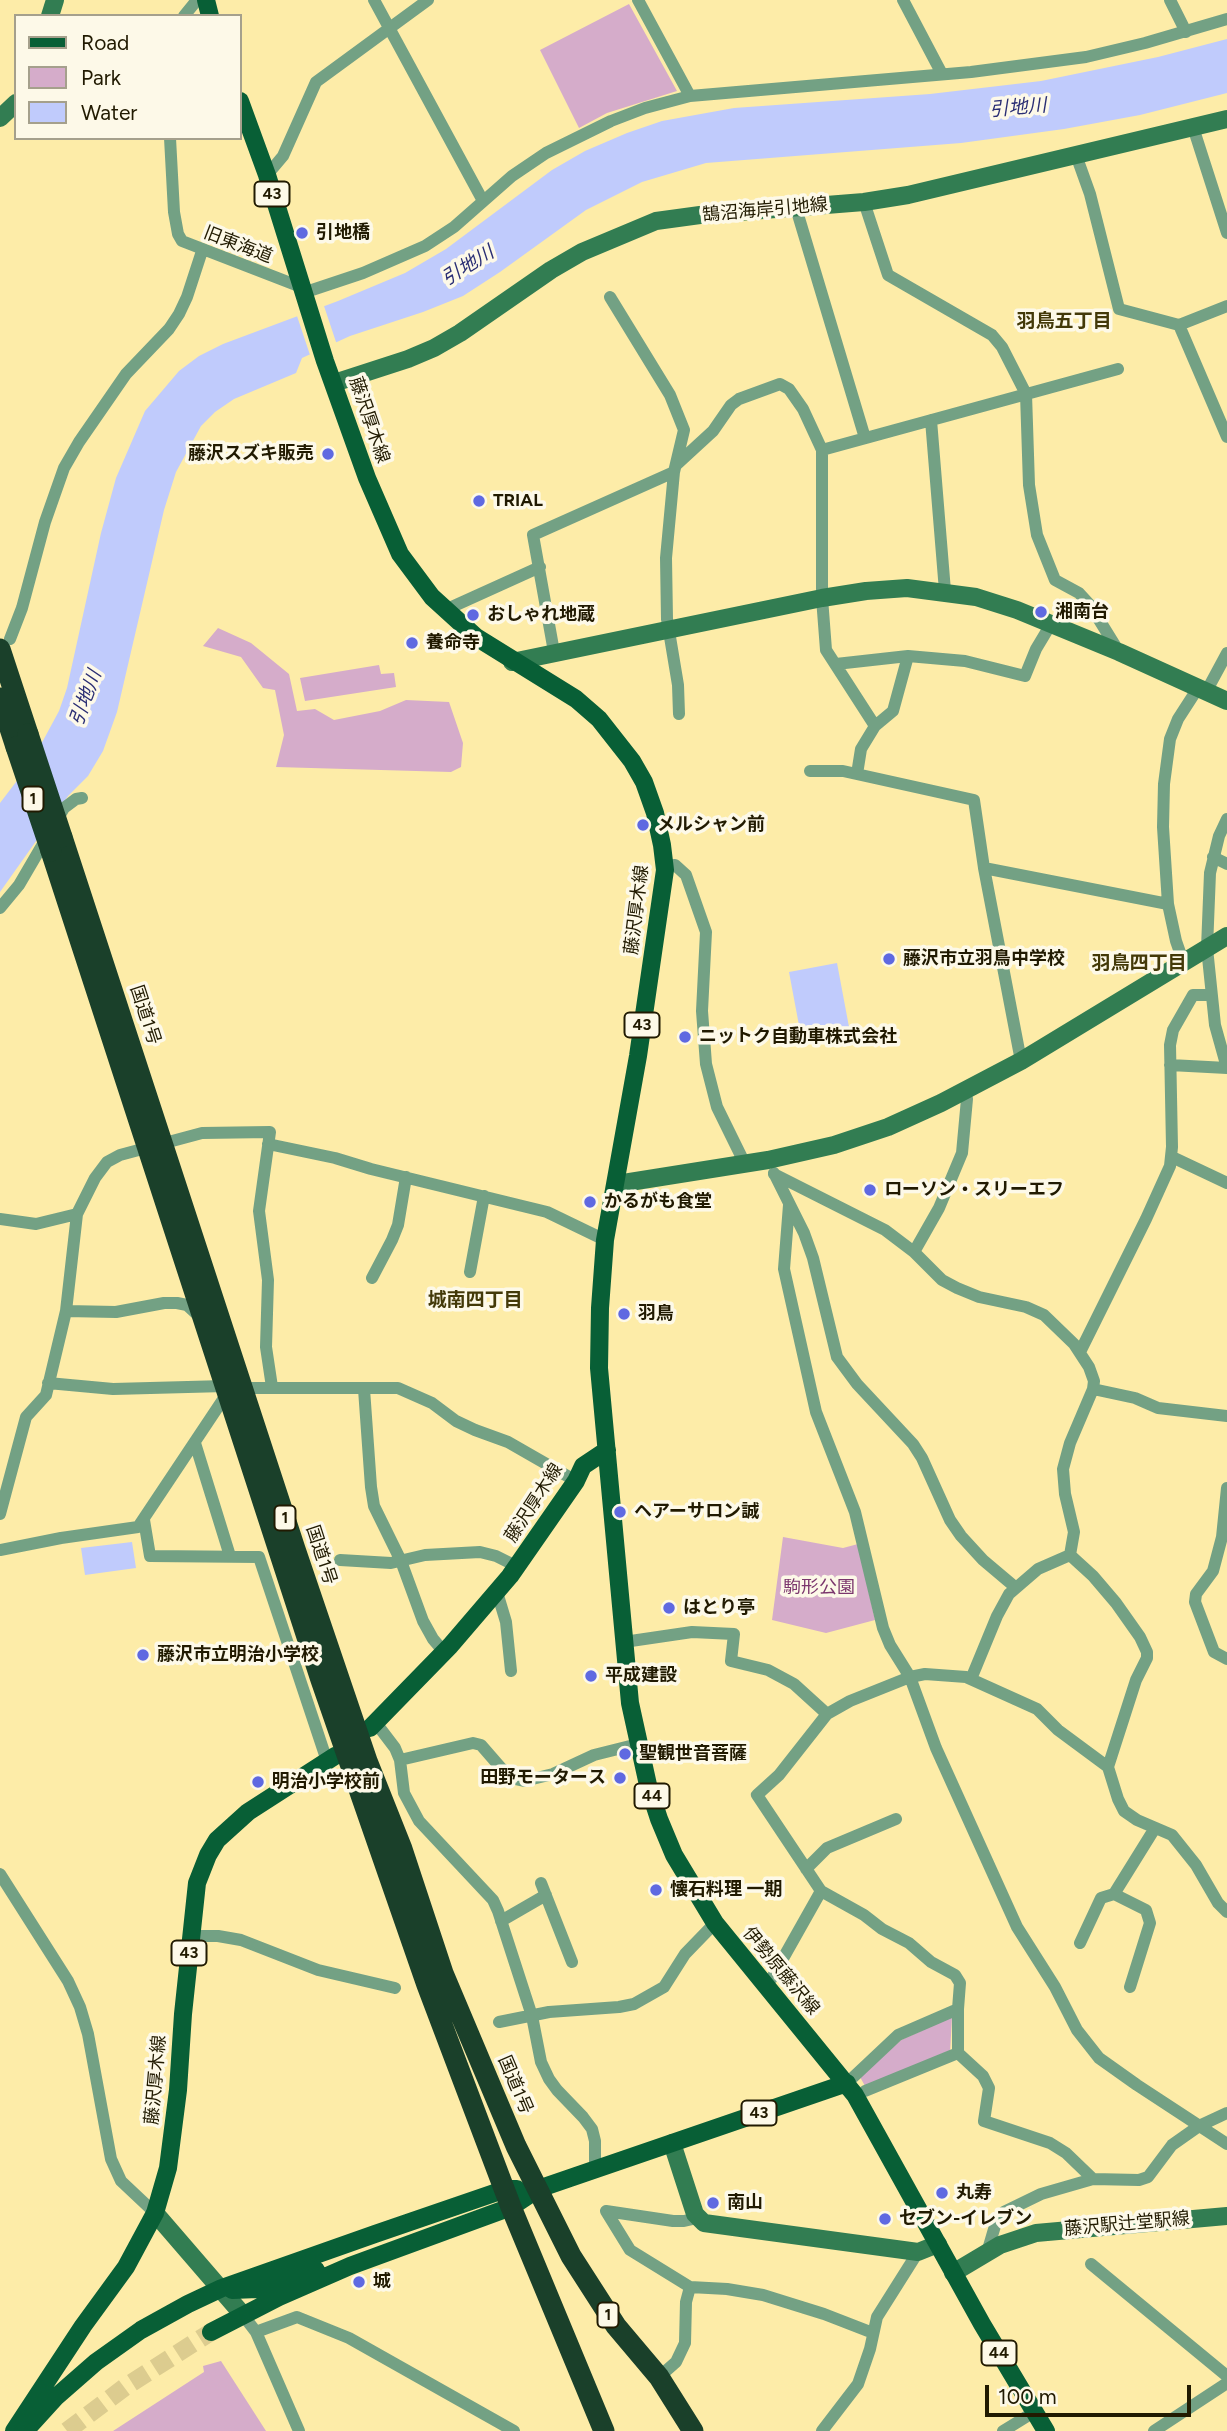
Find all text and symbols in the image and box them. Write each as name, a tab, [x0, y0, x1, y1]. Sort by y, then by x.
legend	[14, 14, 242, 140]
text: Road	[81, 30, 129, 55]
text: Park	[81, 65, 121, 90]
water label: 引地川	[989, 94, 1047, 122]
text: Water	[81, 100, 137, 125]
road number: 43	[254, 182, 290, 206]
street label: 鵠沼海岸引地線	[701, 194, 829, 226]
street label: 旧東海道	[201, 222, 275, 268]
place label: 引地橋	[316, 222, 370, 244]
marker: 引地橋	[294, 225, 310, 241]
water label: 引地川	[438, 241, 498, 291]
district label: 羽鳥五丁目	[1017, 310, 1111, 332]
street label: 藤沢厚木線	[344, 374, 394, 466]
place label: 藤沢スズキ販売	[188, 443, 314, 465]
marker: 藤沢スズキ販売	[320, 446, 336, 462]
place label: TRIAL	[493, 490, 543, 512]
marker: TRIAL	[471, 493, 487, 509]
place label: 湘南台	[1055, 601, 1109, 623]
place label: おしゃれ地蔵	[487, 604, 595, 626]
marker: 湘南台	[1033, 604, 1049, 620]
marker: おしゃれ地蔵	[465, 607, 481, 623]
place label: 養命寺	[426, 632, 480, 654]
marker: 養命寺	[404, 635, 420, 651]
water label: 引地川	[66, 667, 106, 729]
road number: 1	[22, 786, 44, 812]
place label: メルシャン前	[657, 814, 765, 836]
marker: メルシャン前	[635, 817, 651, 833]
street label: 藤沢厚木線	[621, 864, 653, 956]
place label: 藤沢市立羽鳥中学校	[903, 948, 1065, 970]
marker: 藤沢市立羽鳥中学校	[881, 951, 897, 967]
district label: 羽鳥四丁目	[1092, 952, 1186, 974]
street label: 国道1号	[125, 982, 165, 1048]
road number: 43	[624, 1012, 660, 1037]
place label: ニットク自動車株式会社	[699, 1026, 897, 1048]
marker: ニットク自動車株式会社	[677, 1029, 693, 1045]
place label: ローソン・スリーエフ	[884, 1179, 1064, 1201]
marker: ローソン・スリーエフ	[862, 1182, 878, 1198]
place label: かるがも食堂	[604, 1191, 712, 1213]
marker: かるがも食堂	[582, 1194, 598, 1210]
district label: 城南四丁目	[428, 1289, 522, 1311]
place label: 羽鳥	[638, 1303, 674, 1325]
marker: 羽鳥	[616, 1306, 632, 1322]
street label: 藤沢厚木線	[500, 1459, 568, 1547]
place label: ヘアーサロン誠	[634, 1501, 759, 1523]
marker: ヘアーサロン誠	[612, 1504, 628, 1520]
road number: 1	[274, 1506, 296, 1530]
street label: 国道1号	[301, 1522, 341, 1588]
park label: 駒形公園	[783, 1577, 855, 1599]
place label: はとり亭	[683, 1597, 755, 1619]
marker: はとり亭	[661, 1600, 677, 1616]
place label: 藤沢市立明治小学校	[157, 1644, 319, 1666]
marker: 藤沢市立明治小学校	[135, 1647, 151, 1663]
place label: 平成建設	[605, 1665, 677, 1687]
marker: 平成建設	[583, 1668, 599, 1684]
place label: 聖観世音菩薩	[639, 1743, 747, 1765]
marker: 聖観世音菩薩	[617, 1746, 633, 1762]
place label: 田野モータース	[480, 1767, 606, 1789]
marker: 田野モータース	[612, 1770, 628, 1786]
place label: 明治小学校前	[272, 1771, 380, 1793]
marker: 明治小学校前	[250, 1774, 266, 1790]
road number: 44	[634, 1784, 670, 1808]
place label: 懐石料理 一期	[670, 1879, 782, 1901]
marker: 懐石料理 一期	[648, 1882, 664, 1898]
street label: 伊勢原藤沢線	[738, 1923, 824, 2019]
road number: 43	[172, 1940, 206, 1966]
street label: 藤沢厚木線	[141, 2034, 171, 2126]
street label: 国道1号	[493, 2053, 537, 2117]
road number: 43	[742, 2100, 776, 2126]
place label: 丸寿	[956, 2182, 992, 2204]
marker: 丸寿	[934, 2185, 950, 2201]
place label: 南山	[727, 2192, 763, 2214]
marker: 南山	[705, 2195, 721, 2211]
place label: セブン-イレブン	[899, 2208, 1032, 2230]
street label: 藤沢駅辻堂駅線	[1063, 2208, 1191, 2240]
marker: セブン-イレブン	[877, 2211, 893, 2227]
place label: 城	[373, 2271, 391, 2293]
marker: 城	[351, 2274, 367, 2290]
road number: 1	[598, 2302, 618, 2328]
road number: 44	[982, 2340, 1016, 2366]
scale bar	[989, 2372, 1196, 2416]
text: 100 m	[998, 2384, 1057, 2409]

